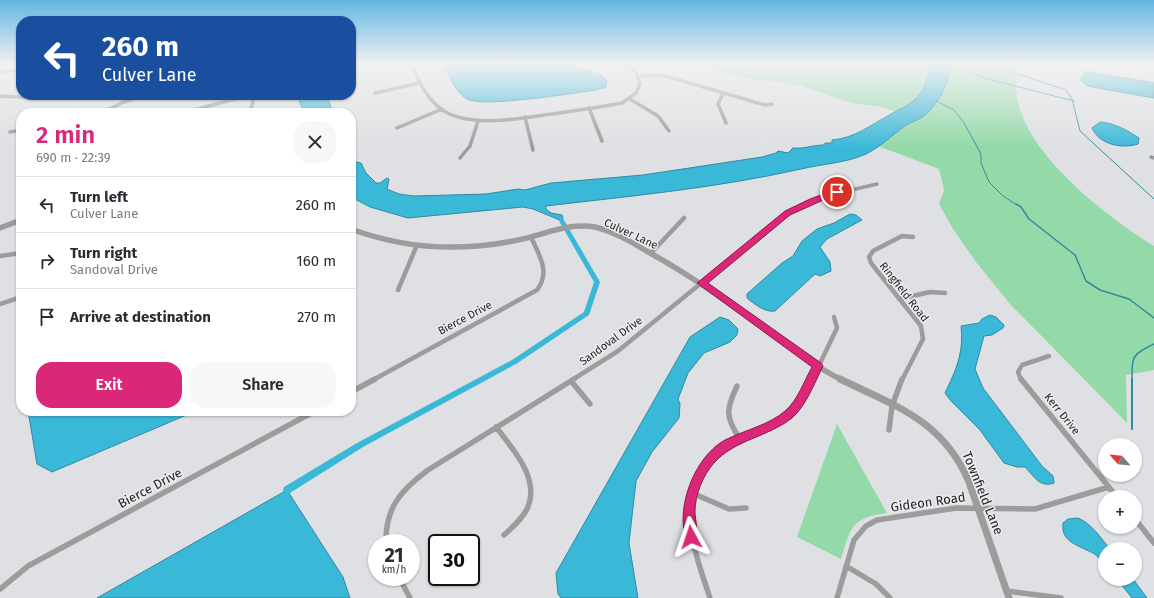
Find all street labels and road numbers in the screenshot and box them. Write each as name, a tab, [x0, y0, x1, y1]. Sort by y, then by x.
street label: Culver Lane	[602, 216, 660, 252]
street label: Ringfield Road	[877, 260, 931, 324]
street label: Bierce Drive	[436, 298, 494, 338]
street label: Sandoval Drive	[577, 314, 645, 368]
street label: Kerr Drive	[1041, 391, 1083, 437]
street label: Townfield Lane	[960, 449, 1006, 537]
street label: Bierce Drive	[115, 465, 185, 511]
street label: Gideon Road	[890, 489, 966, 515]

